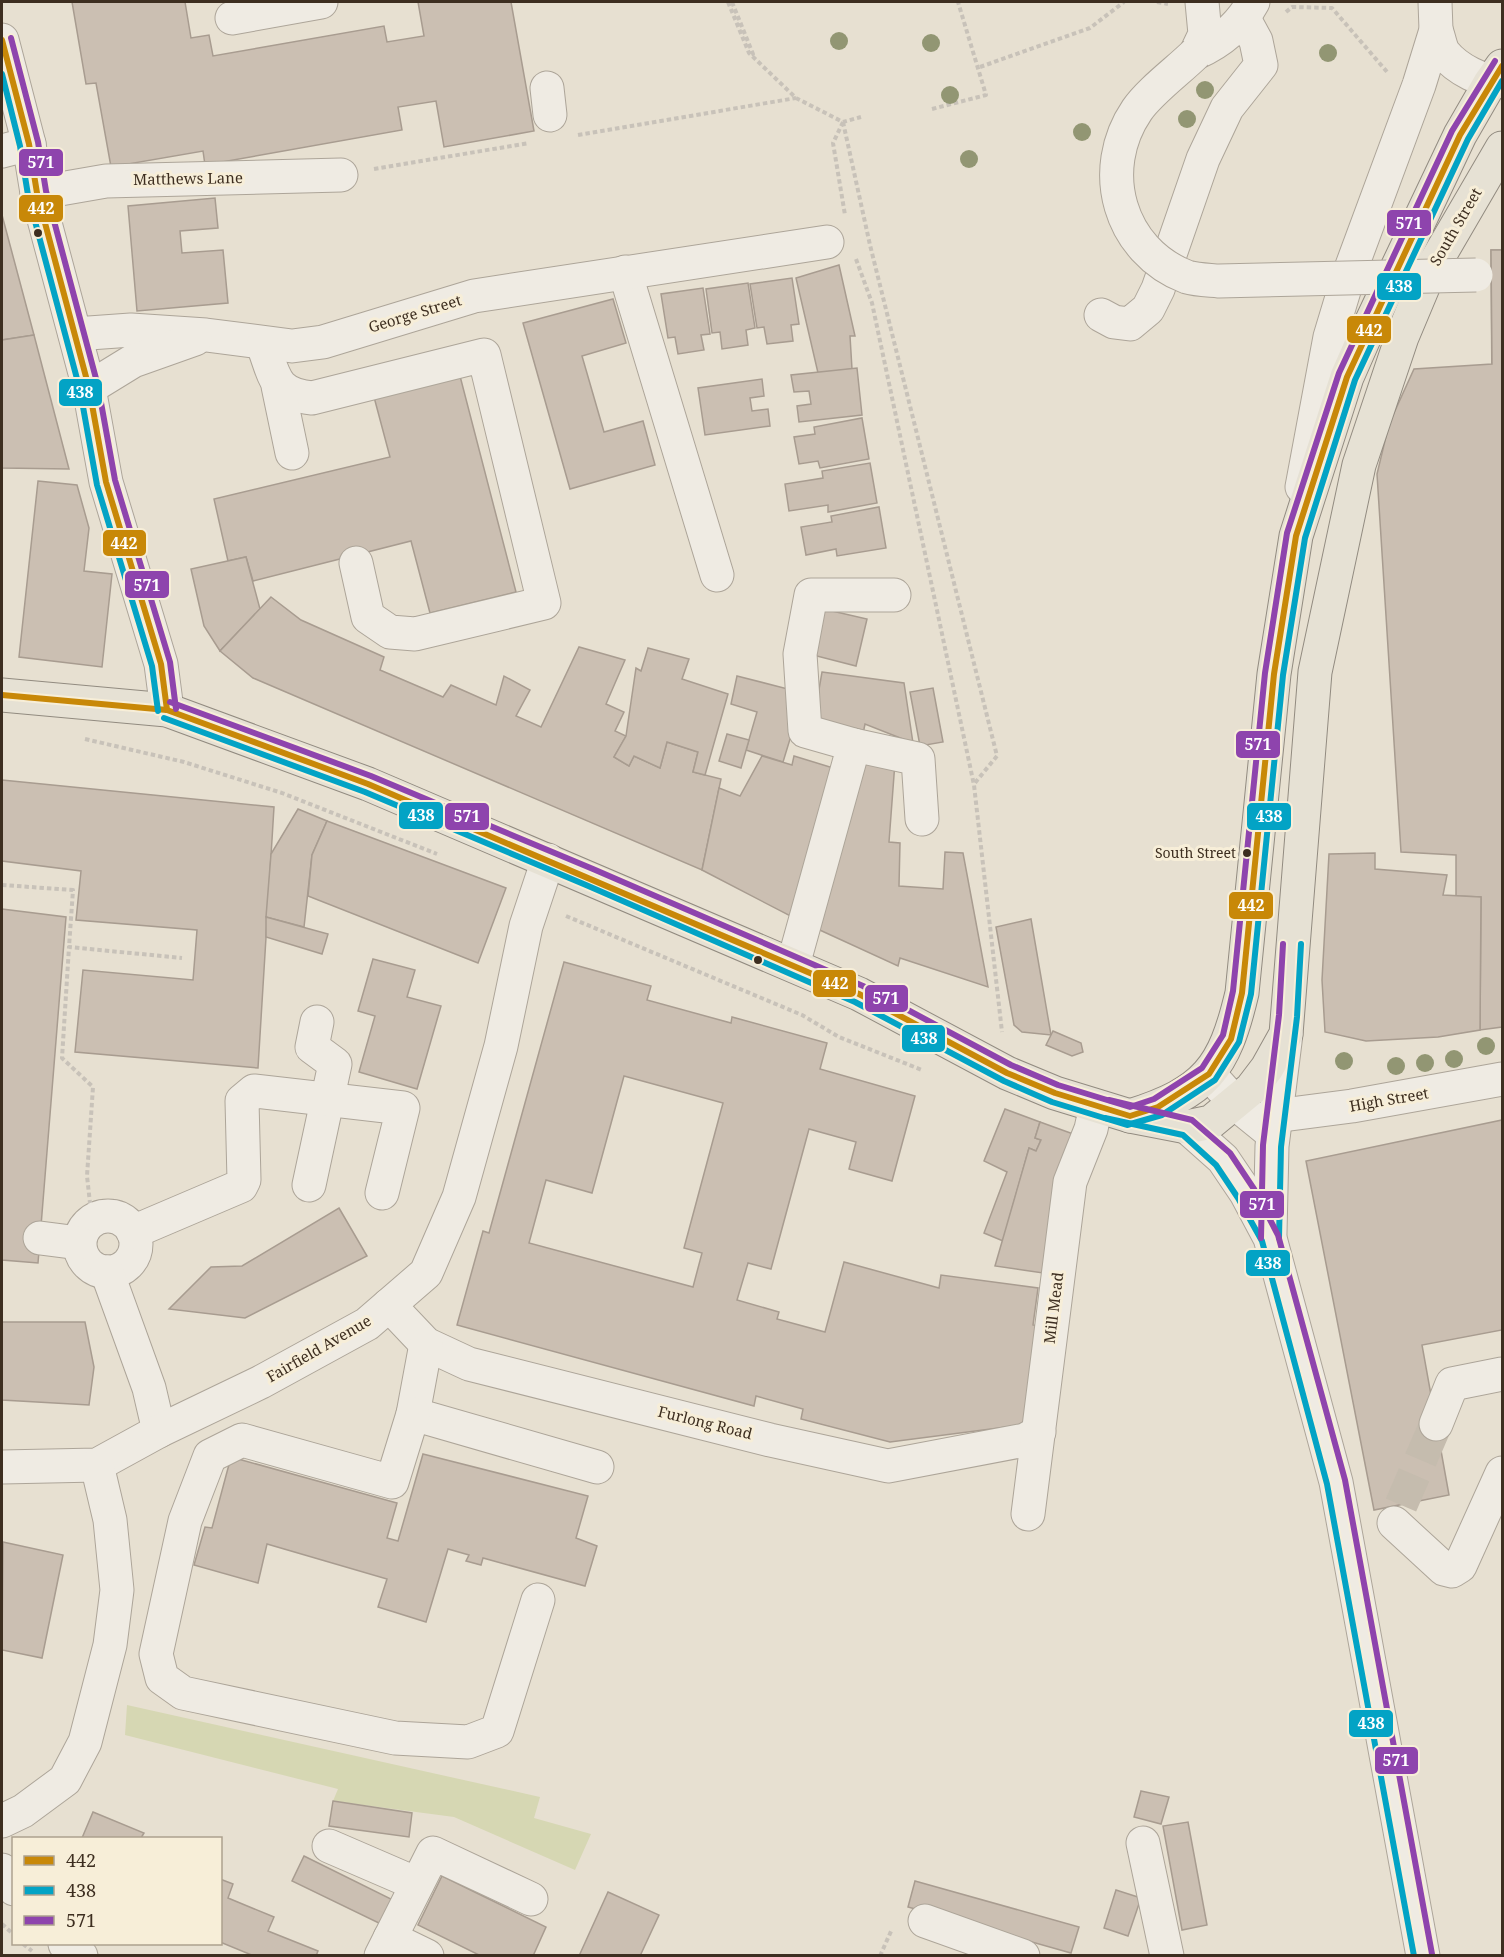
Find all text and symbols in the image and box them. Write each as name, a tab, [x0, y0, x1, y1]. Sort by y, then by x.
line badge: 571	[18, 148, 64, 177]
text: 571	[27, 151, 55, 173]
street label: Matthews Lane	[133, 167, 243, 189]
street label: South Street	[1425, 184, 1486, 269]
line badge: 442	[18, 194, 64, 223]
text: 442	[27, 197, 55, 219]
line badge: 571	[1386, 209, 1432, 237]
text: 571	[1395, 212, 1423, 234]
unlabelled marker	[32, 227, 44, 239]
line badge: 438	[1376, 272, 1422, 301]
text: 438	[1385, 275, 1413, 297]
street label: George Street	[366, 289, 464, 337]
line badge: 442	[1346, 315, 1392, 344]
text: 442	[1355, 319, 1383, 341]
line badge: 438	[58, 378, 103, 407]
text: 438	[66, 381, 94, 403]
line badge: 442	[102, 529, 147, 557]
text: 442	[110, 532, 138, 554]
line badge: 571	[124, 570, 170, 599]
text: 571	[133, 574, 161, 596]
line badge: 571	[1235, 730, 1281, 759]
text: 571	[1244, 733, 1272, 755]
line badge: 438	[398, 801, 444, 830]
line badge: 571	[444, 802, 490, 831]
line badge: 438	[1246, 802, 1292, 831]
text: 438	[407, 804, 435, 826]
text: 571	[453, 805, 481, 827]
text: 438	[1255, 805, 1283, 827]
place label: South Street	[1155, 843, 1236, 862]
marker: South Street	[1241, 847, 1253, 859]
line badge: 442	[1228, 891, 1274, 920]
text: 442	[1237, 894, 1265, 916]
unlabelled marker	[752, 954, 764, 966]
line badge: 442	[812, 969, 857, 998]
text: 442	[821, 972, 849, 994]
line badge: 571	[864, 984, 909, 1013]
text: 571	[872, 987, 900, 1009]
line badge: 438	[901, 1024, 946, 1053]
text: 438	[910, 1027, 938, 1049]
street label: High Street	[1348, 1082, 1430, 1116]
line badge: 571	[1239, 1190, 1285, 1219]
text: 571	[1248, 1193, 1276, 1215]
line badge: 438	[1245, 1249, 1291, 1277]
text: 438	[1254, 1252, 1282, 1274]
street label: Mill Mead	[1039, 1271, 1067, 1345]
street label: Fairfield Avenue	[262, 1310, 375, 1386]
street label: Furlong Road	[656, 1401, 755, 1443]
line badge: 438	[1348, 1709, 1394, 1738]
text: 438	[1357, 1712, 1385, 1734]
line badge: 571	[1374, 1746, 1419, 1775]
text: 571	[1382, 1749, 1410, 1771]
legend	[12, 1837, 222, 1945]
text: 442	[66, 1848, 96, 1872]
text: 438	[66, 1878, 96, 1902]
text: 571	[66, 1908, 96, 1932]

